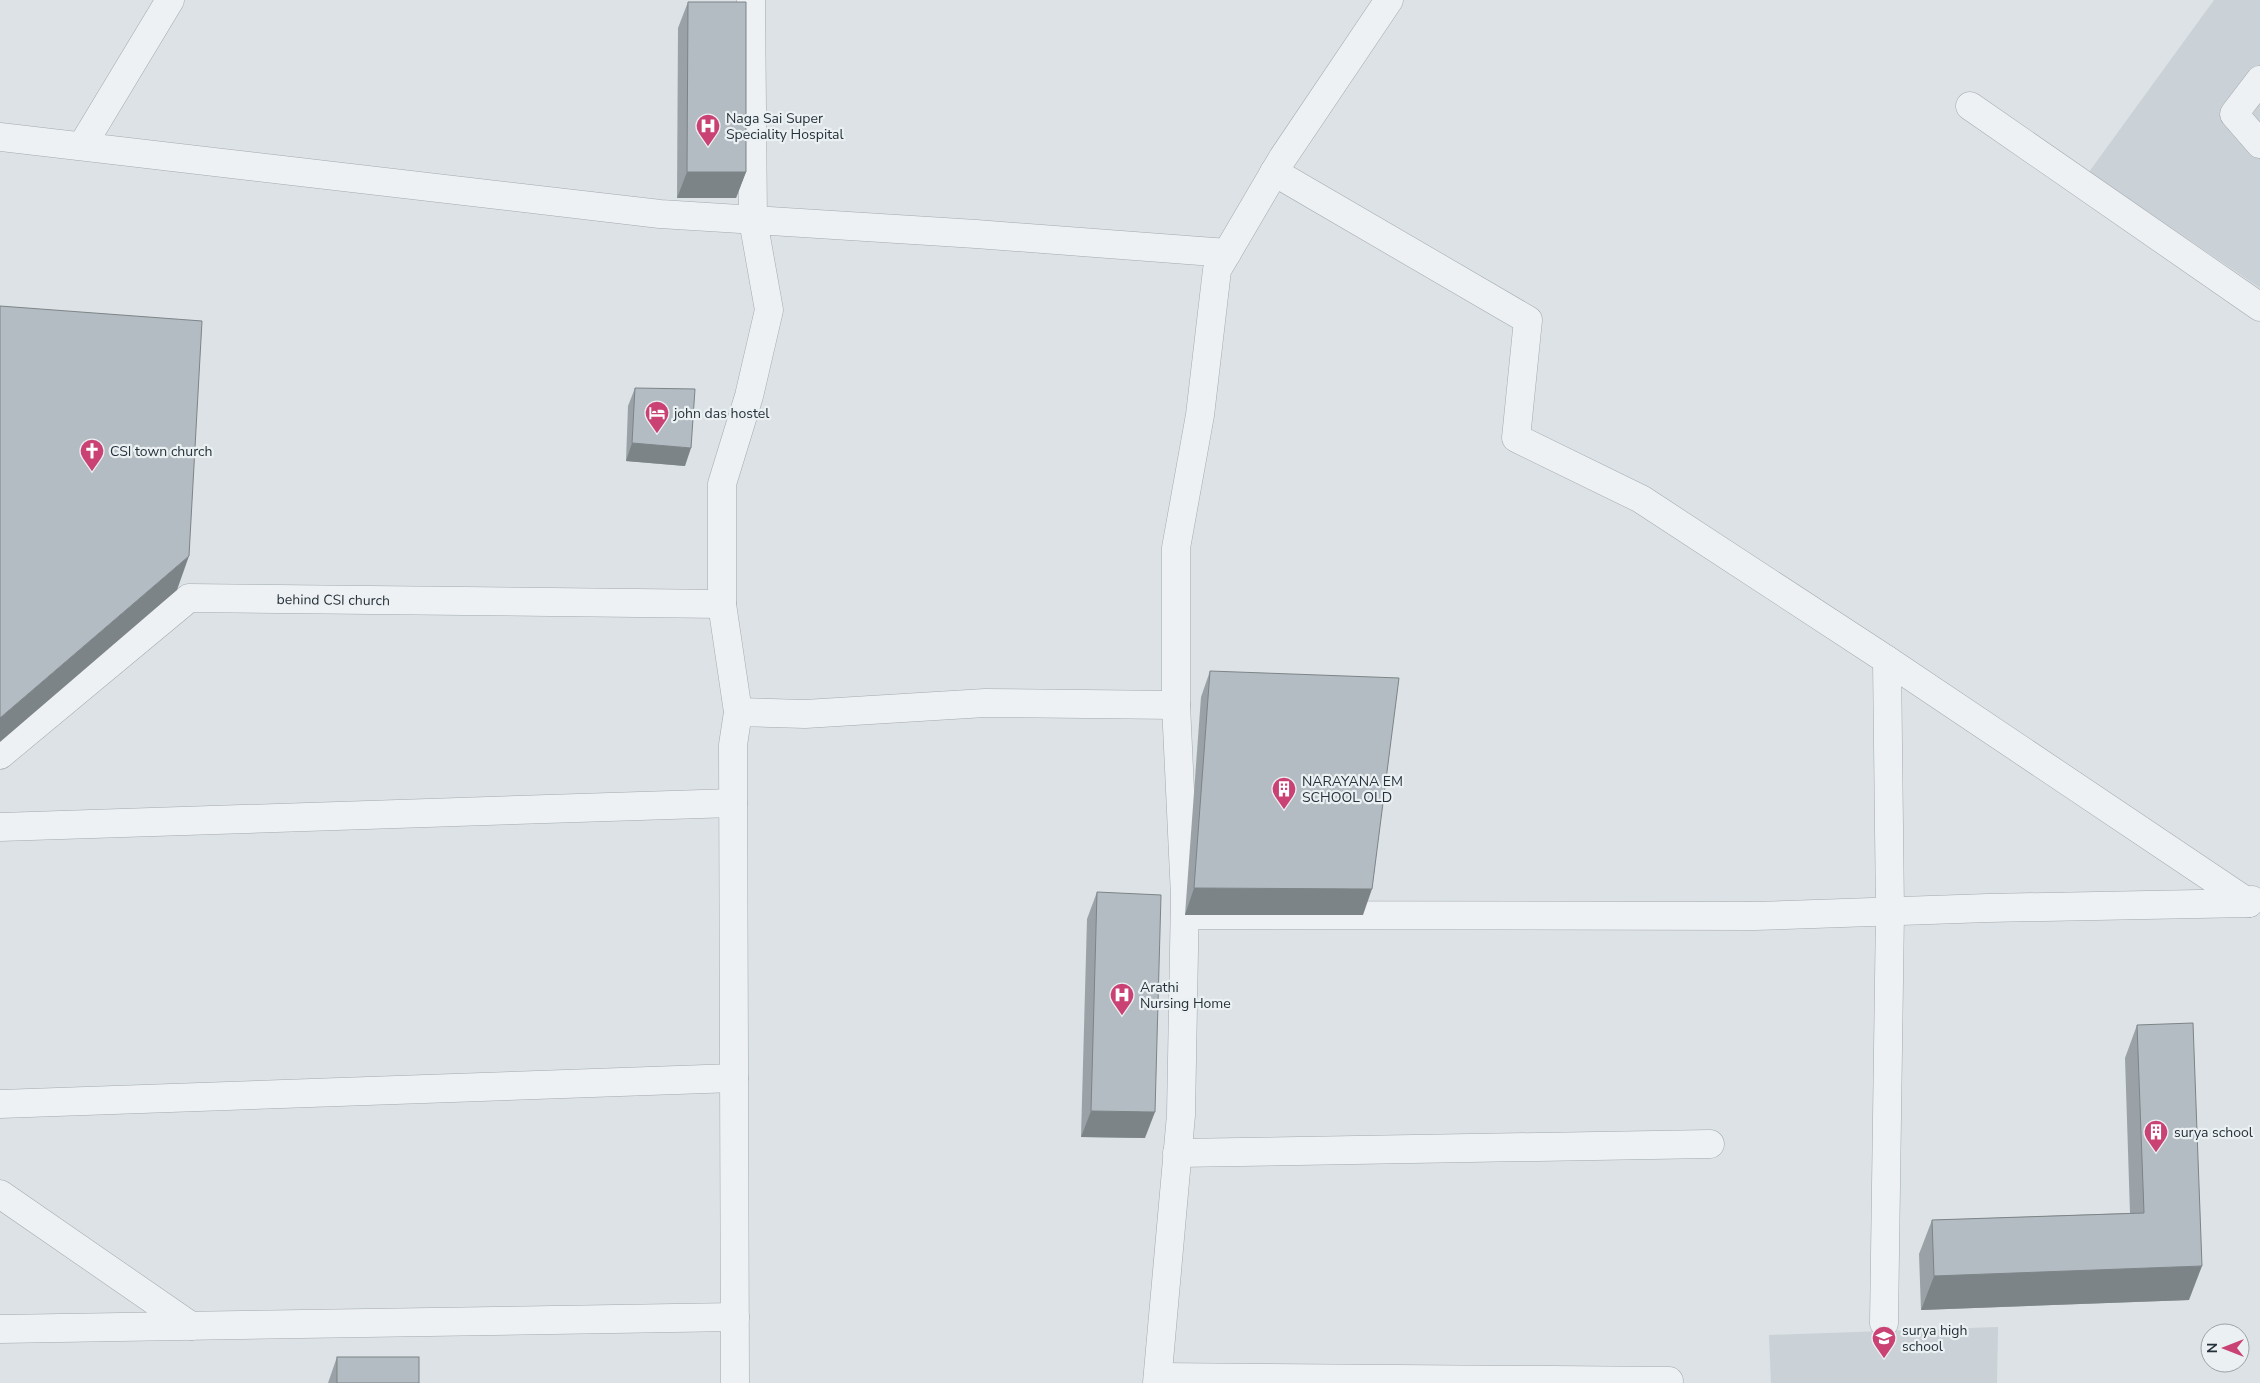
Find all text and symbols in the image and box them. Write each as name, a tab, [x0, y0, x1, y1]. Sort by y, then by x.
place label: Naga Sai Super Speciality Hospital	[726, 109, 844, 144]
hospital icon: Naga Sai Super Speciality Hospital	[695, 113, 721, 147]
hotel icon: john das hostel	[644, 400, 670, 434]
place label: john das hostel	[673, 404, 770, 423]
church icon: CSI town church	[79, 438, 105, 472]
place label: CSI town church	[110, 442, 213, 461]
street label: behind CSI church	[277, 590, 390, 610]
place label: NARAYANA EM SCHOOL OLD	[1302, 772, 1403, 807]
building icon: NARAYANA EM SCHOOL OLD	[1271, 776, 1297, 810]
place label: Arathi Nursing Home	[1140, 978, 1231, 1013]
hospital icon: Arathi Nursing Home	[1109, 982, 1135, 1016]
building icon: surya school	[2143, 1119, 2169, 1153]
place label: surya school	[2174, 1123, 2254, 1142]
place label: surya high school	[1902, 1321, 1967, 1356]
north arrow	[2200, 1323, 2250, 1373]
school or university icon: surya high school	[1871, 1325, 1897, 1359]
text: N	[2203, 1343, 2222, 1353]

